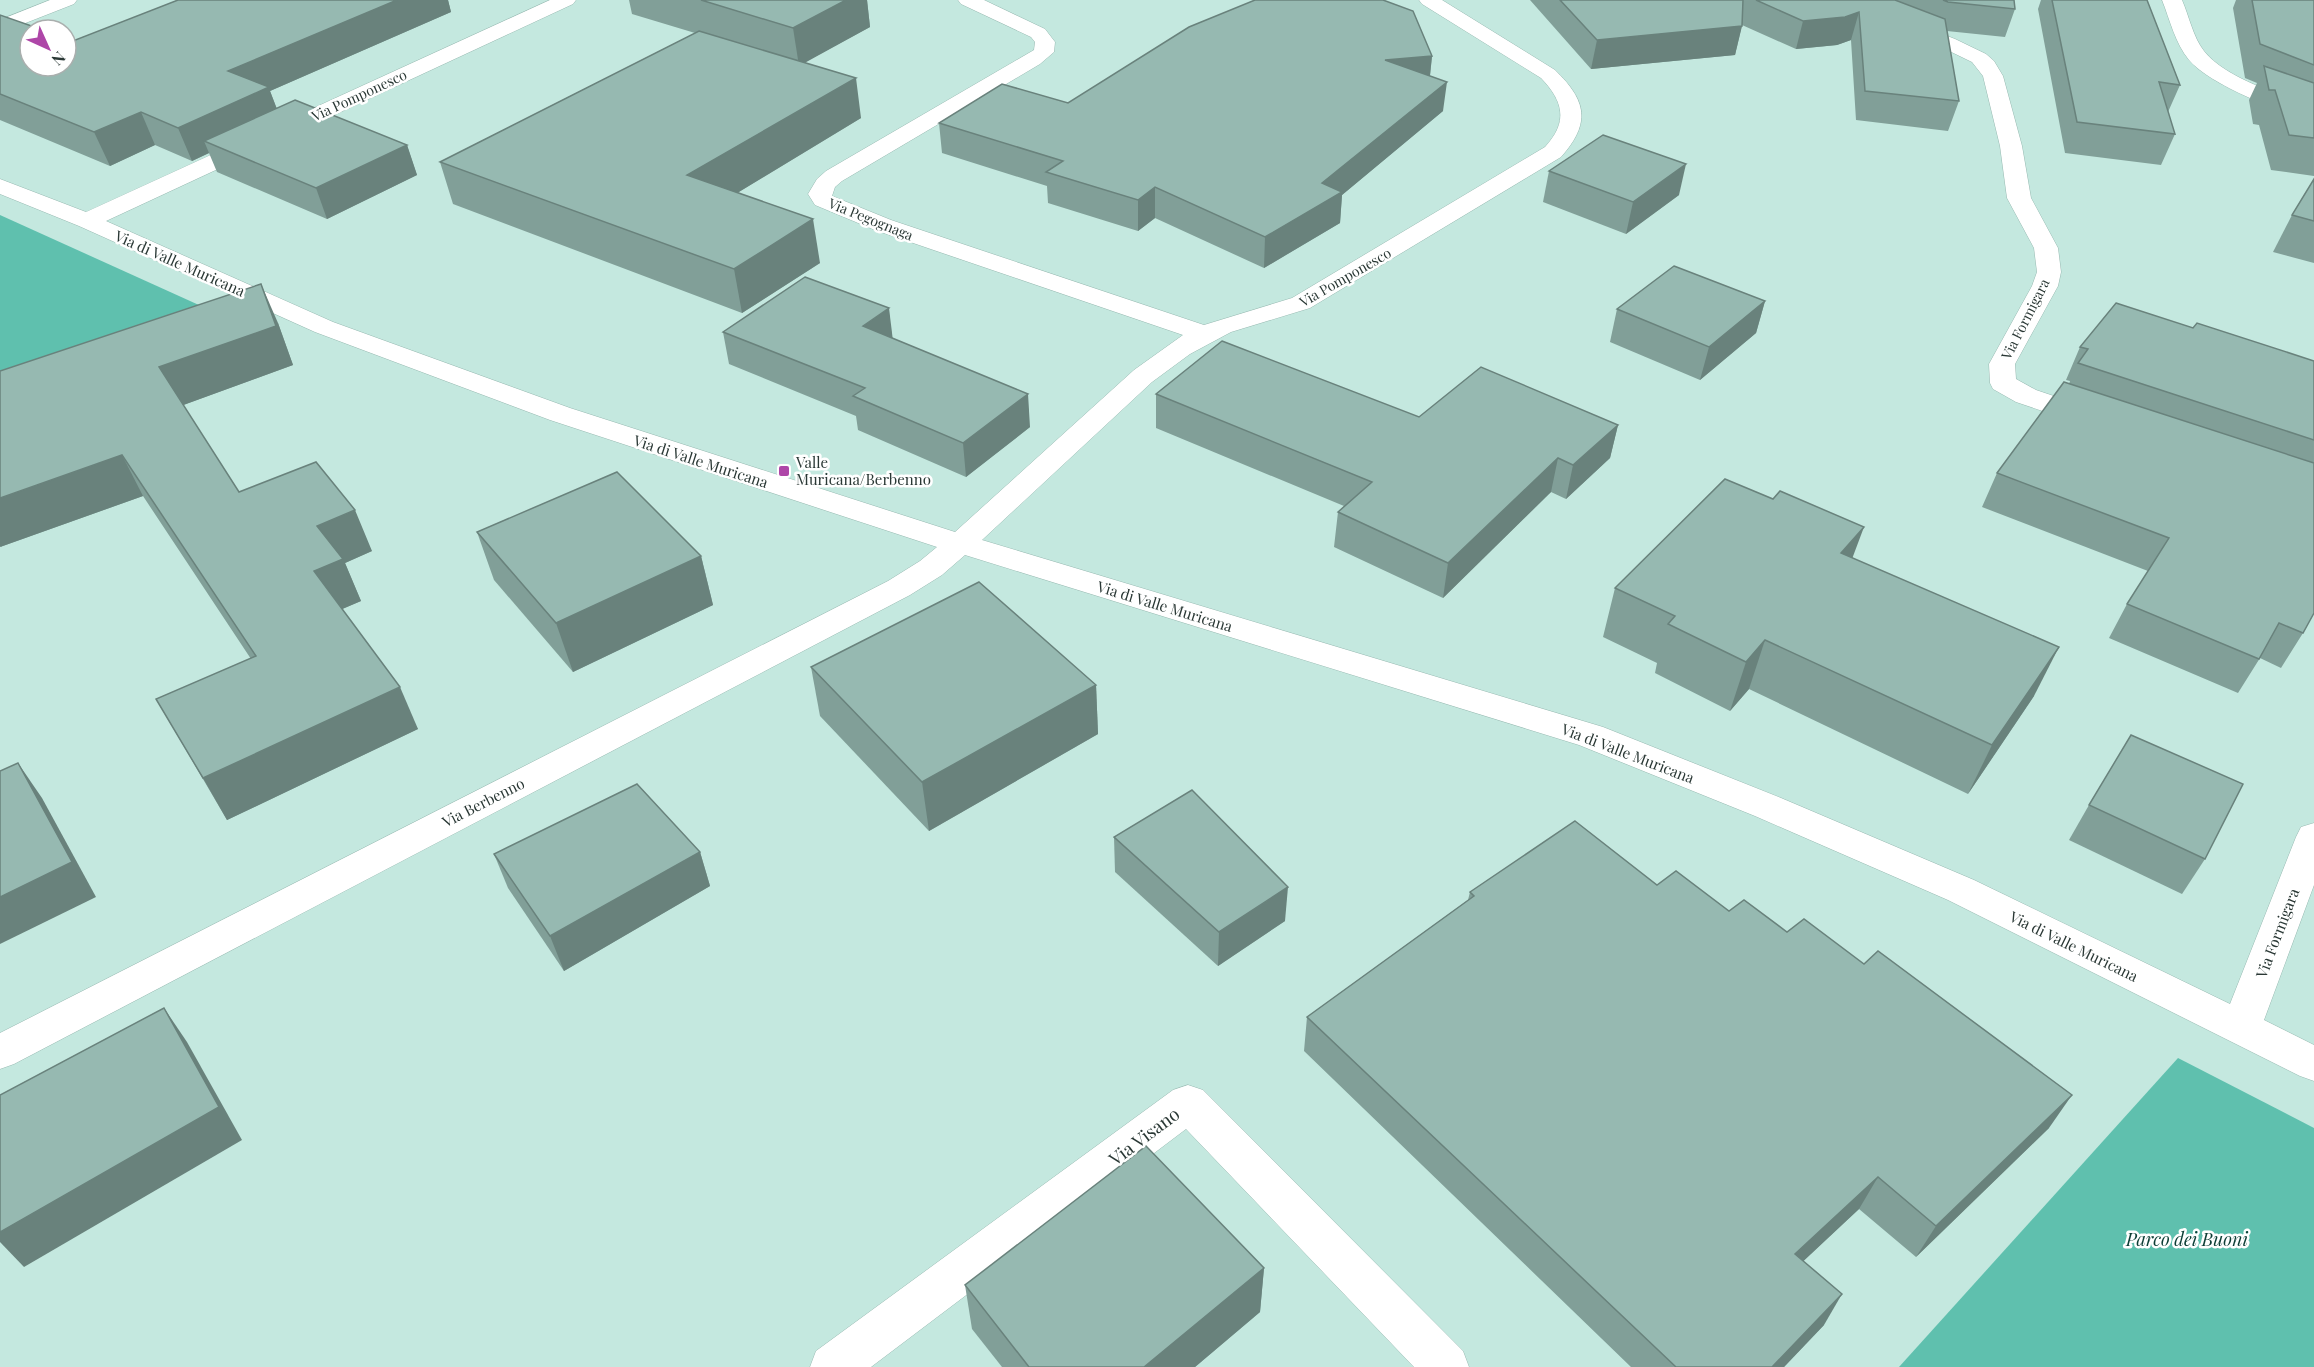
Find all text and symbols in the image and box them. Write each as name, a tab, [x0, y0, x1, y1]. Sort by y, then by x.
north arrow	[18, 18, 78, 78]
text: N	[47, 47, 70, 71]
street label: Via Pomponesco	[307, 65, 410, 126]
street label: Via Pegognaga	[825, 193, 916, 245]
street label: Via di Valle Muricana	[111, 225, 249, 301]
street label: Via Pomponesco	[1295, 243, 1395, 311]
street label: Via Formigara	[1996, 275, 2054, 364]
street label: Via di Valle Muricana	[630, 429, 771, 492]
place label: Valle Muricana/Berbenno	[795, 452, 931, 489]
marker: Valle Muricana/Berbenno	[777, 464, 791, 478]
street label: Via di Valle Muricana	[1094, 576, 1236, 636]
street label: Via di Valle Muricana	[1558, 718, 1698, 788]
street label: Via Berbenno	[438, 773, 528, 832]
street label: Via Formigara	[2250, 885, 2303, 982]
street label: Via di Valle Muricana	[2006, 906, 2142, 986]
street label: Via Visano	[1103, 1102, 1184, 1171]
park label: Parco dei Buoni	[2125, 1227, 2249, 1251]

